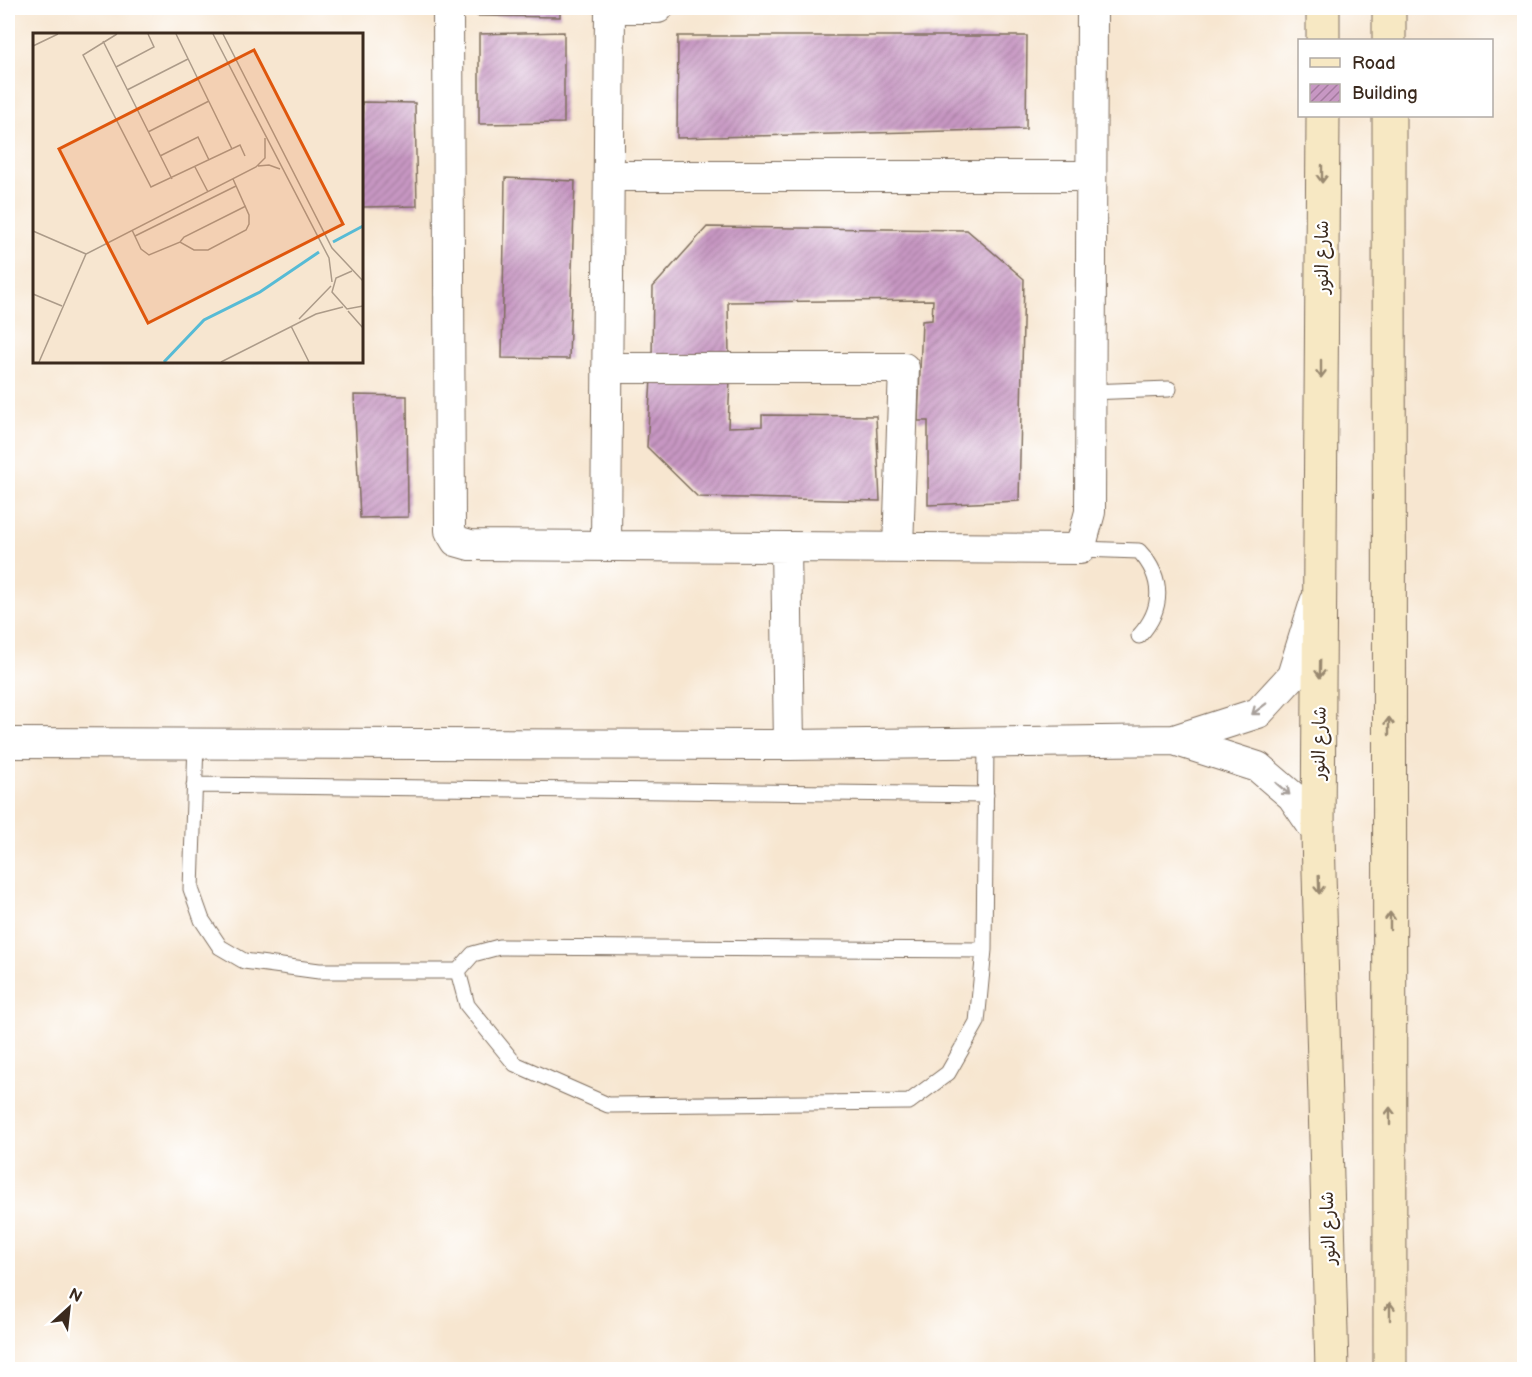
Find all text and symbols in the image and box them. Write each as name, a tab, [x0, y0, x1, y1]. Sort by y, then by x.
inset map	[33, 33, 363, 363]
legend	[1298, 39, 1493, 117]
text: Road	[1352, 53, 1396, 74]
text: Building	[1352, 83, 1418, 104]
one-way arrow	[1317, 163, 1328, 183]
street label: شارع النور	[1312, 220, 1334, 296]
one-way arrow	[1316, 358, 1327, 378]
one-way arrow	[1314, 658, 1325, 678]
one-way arrow	[1251, 702, 1267, 715]
street label: شارع النور	[1308, 706, 1332, 782]
one-way arrow	[1383, 717, 1395, 737]
one-way arrow	[1275, 782, 1290, 796]
one-way arrow	[1314, 874, 1325, 894]
one-way arrow	[1384, 912, 1396, 932]
one-way arrow	[1384, 1107, 1396, 1127]
street label: شارع النور	[1317, 1191, 1341, 1267]
north arrow	[39, 1278, 99, 1338]
text: N	[65, 1285, 85, 1307]
one-way arrow	[1384, 1302, 1396, 1322]

